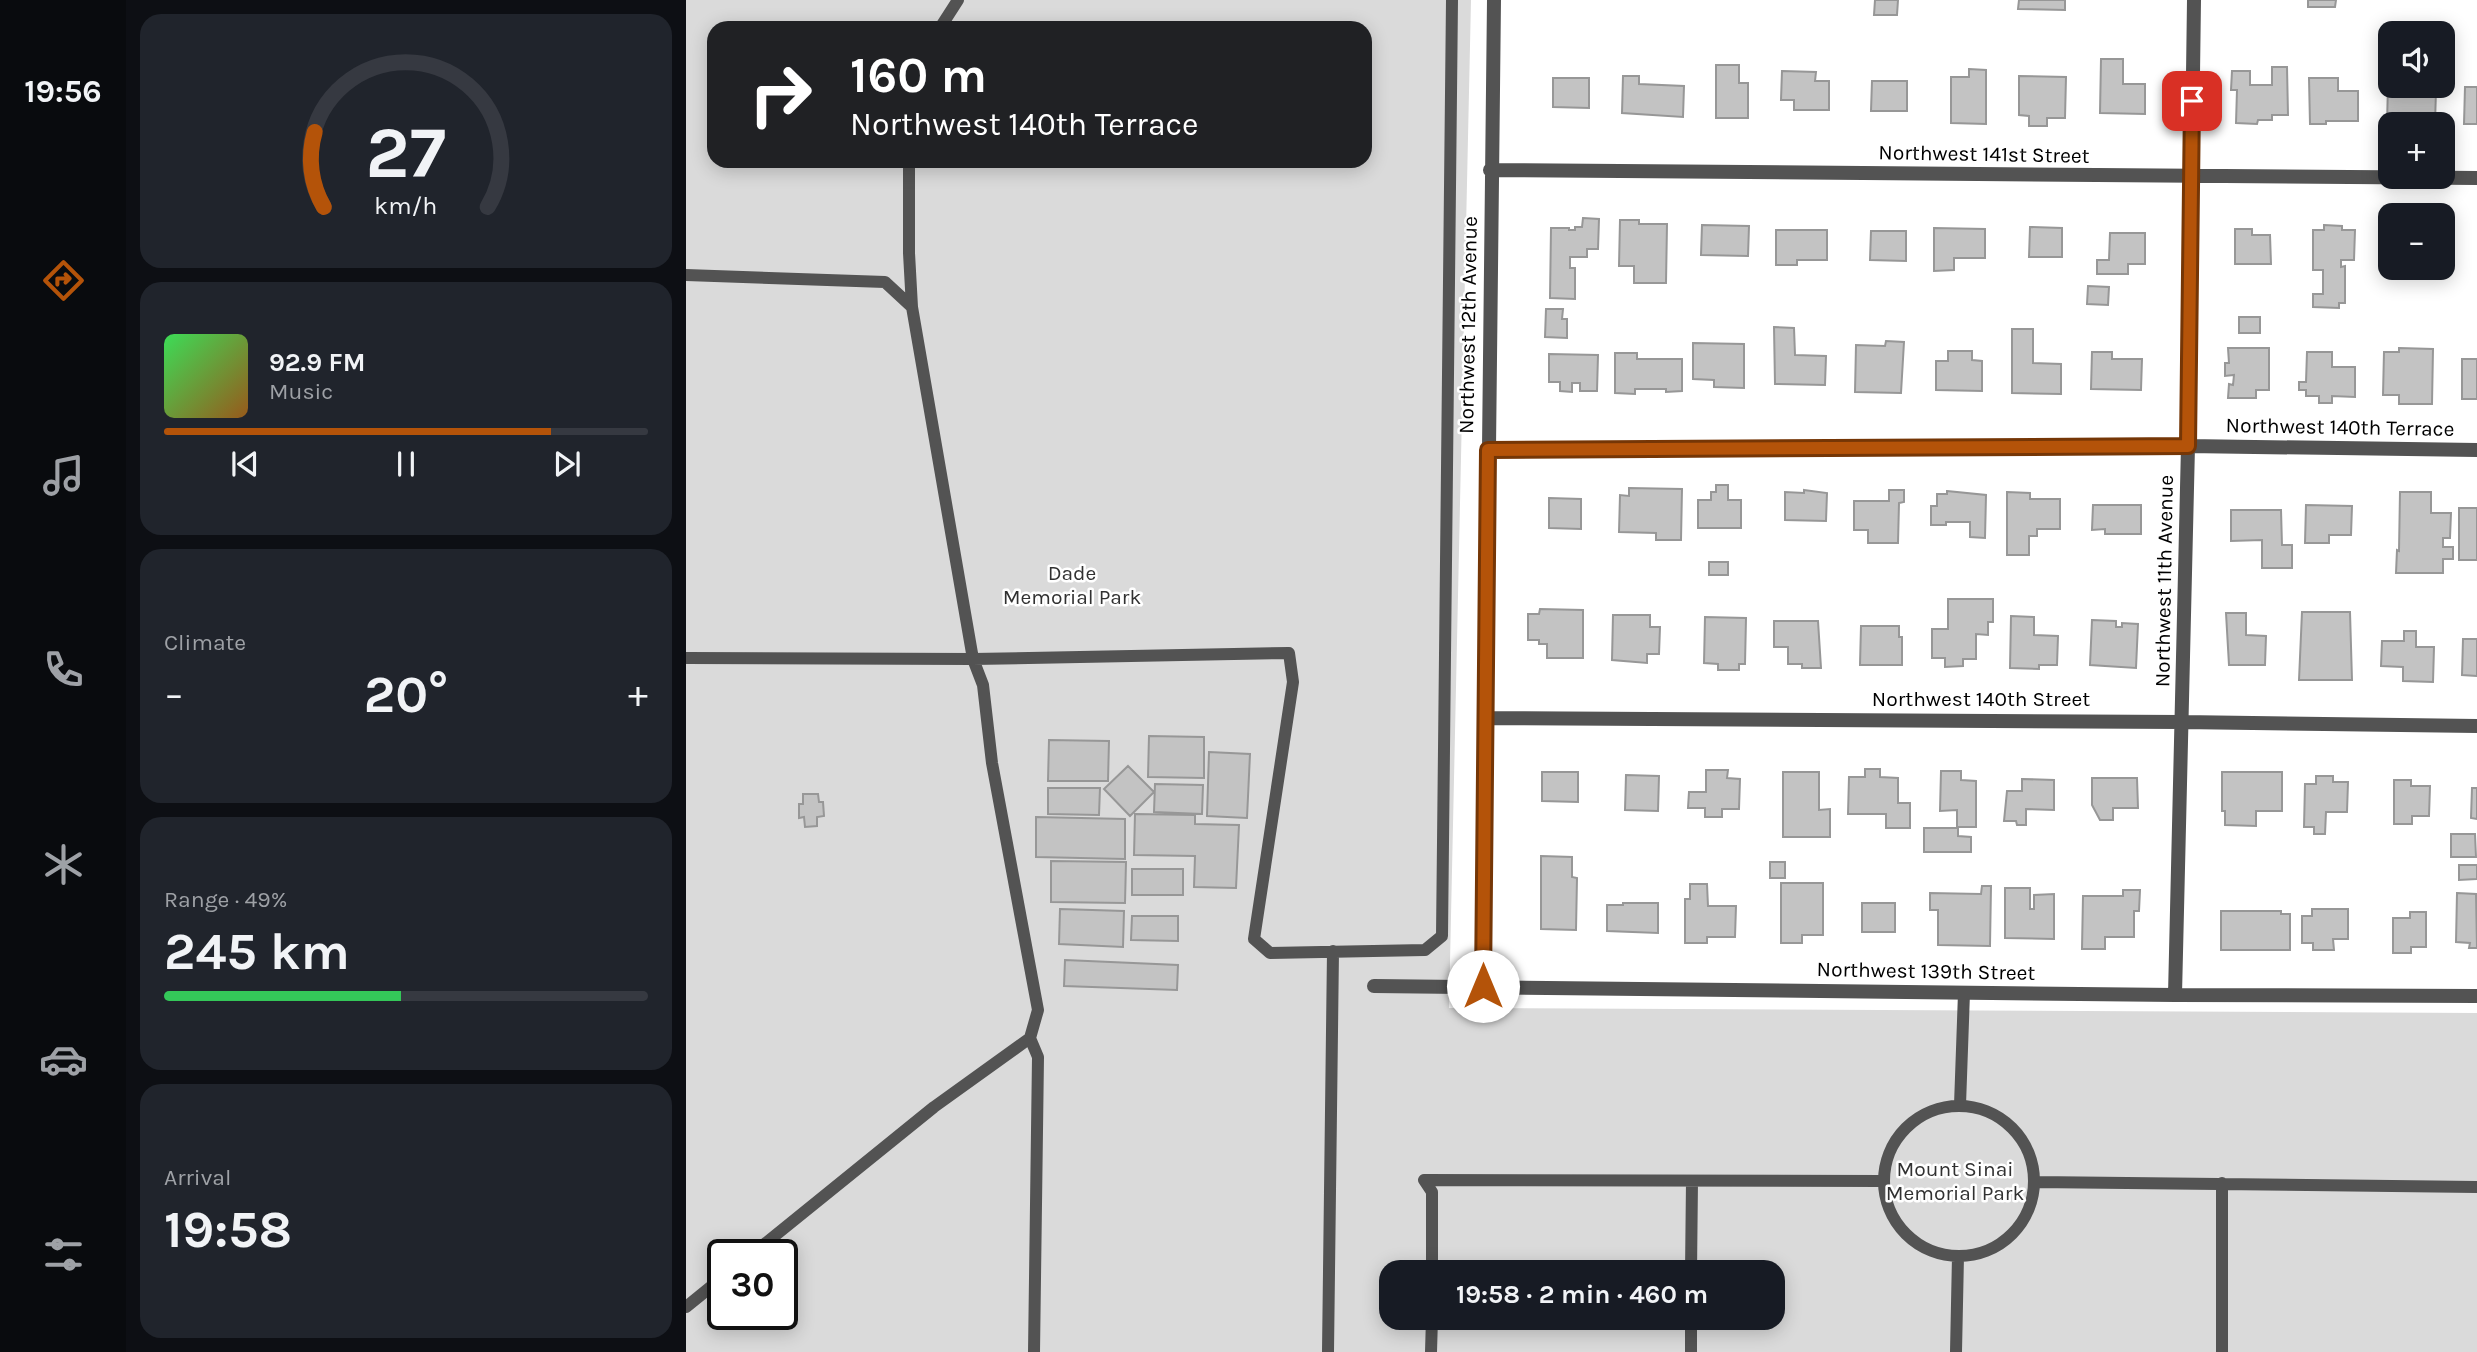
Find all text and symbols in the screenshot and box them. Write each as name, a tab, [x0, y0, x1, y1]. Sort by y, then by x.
map controls	[2378, 21, 2455, 280]
button: sound	[2378, 21, 2455, 98]
text: 160 m	[850, 47, 987, 104]
icon: right	[735, 49, 826, 140]
pin	[2162, 71, 2222, 131]
text: 19:56	[24, 73, 102, 110]
icon: arrive	[2173, 82, 2211, 120]
text: Northwest 140th Terrace	[850, 106, 1198, 143]
text: 27	[366, 110, 446, 195]
button: +	[2378, 112, 2455, 189]
street label: Northwest 141st Street	[1878, 140, 2090, 168]
text: km/h	[374, 191, 438, 220]
button: −	[2378, 203, 2455, 280]
street label: Northwest 12th Avenue	[1454, 216, 1482, 434]
icon: directions	[39, 256, 88, 305]
text: 92.9 FM	[269, 347, 366, 378]
text: Music	[269, 378, 333, 405]
street label: Northwest 140th Terrace	[2225, 413, 2455, 441]
icon: previous	[226, 445, 264, 483]
icon: pause	[387, 445, 425, 483]
icon: next	[548, 445, 586, 483]
icon: music	[39, 451, 88, 500]
street label: Northwest 11th Avenue	[2150, 475, 2178, 687]
park label: Dade Memorial Park	[1003, 561, 1141, 609]
text: Climate	[164, 629, 246, 656]
icon: phone	[39, 645, 88, 694]
text: 20°	[364, 664, 448, 725]
text: −	[164, 672, 184, 717]
text: +	[628, 672, 648, 717]
street label: Northwest 140th Street	[1872, 687, 2090, 711]
icon: climate	[39, 840, 88, 889]
text: Range · 49%	[164, 886, 287, 913]
text: 245 km	[164, 921, 350, 982]
position arrow	[1446, 949, 1520, 1023]
street label: Northwest 139th Street	[1816, 957, 2036, 985]
icon: car	[39, 1035, 88, 1084]
park label: Mount Sinai Memorial Park	[1886, 1157, 2024, 1205]
text: Arrival	[164, 1164, 231, 1191]
text: 19:58	[164, 1199, 292, 1260]
icon: filters	[39, 1230, 88, 1279]
speed limit sign: 30	[707, 1239, 798, 1330]
text: 19:58 · 2 min · 460 m	[1456, 1279, 1708, 1310]

